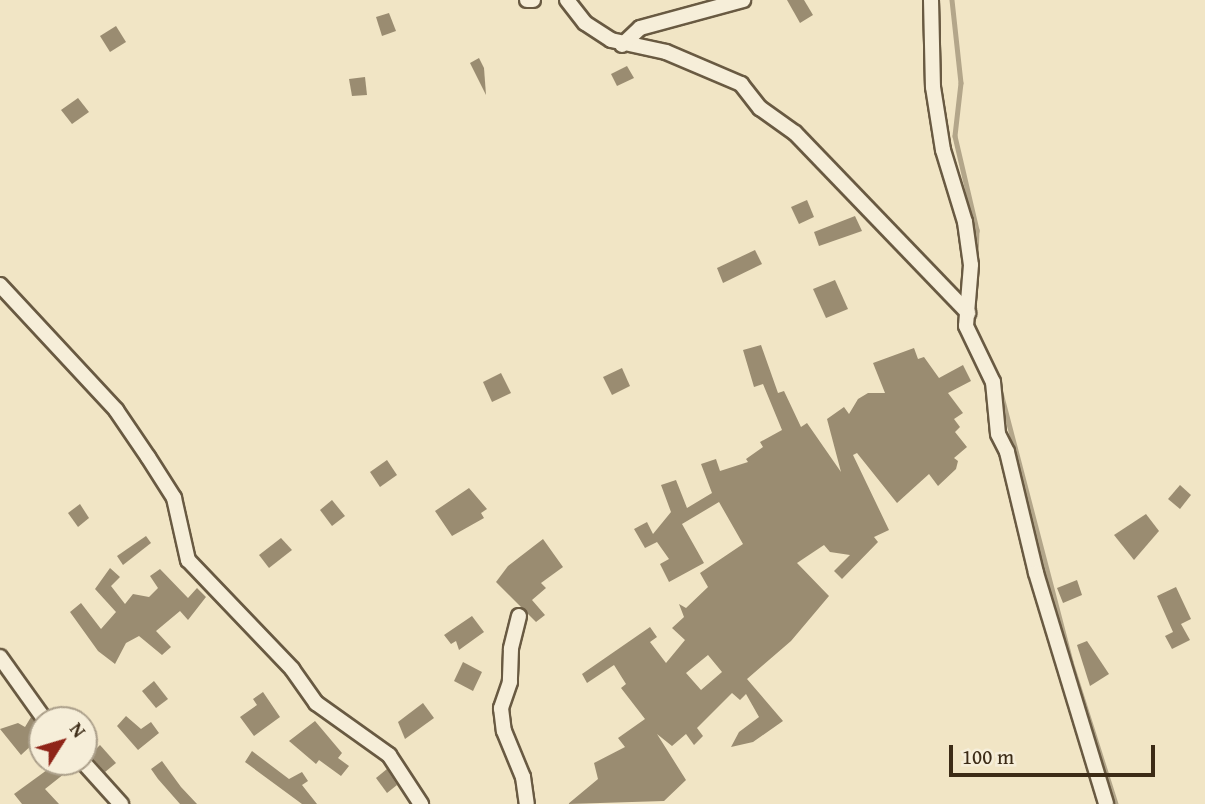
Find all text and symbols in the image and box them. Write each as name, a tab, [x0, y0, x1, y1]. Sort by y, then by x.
north arrow	[28, 706, 98, 776]
text: N	[63, 716, 93, 743]
scale bar	[953, 730, 1160, 774]
text: 100 m	[962, 741, 1014, 772]

